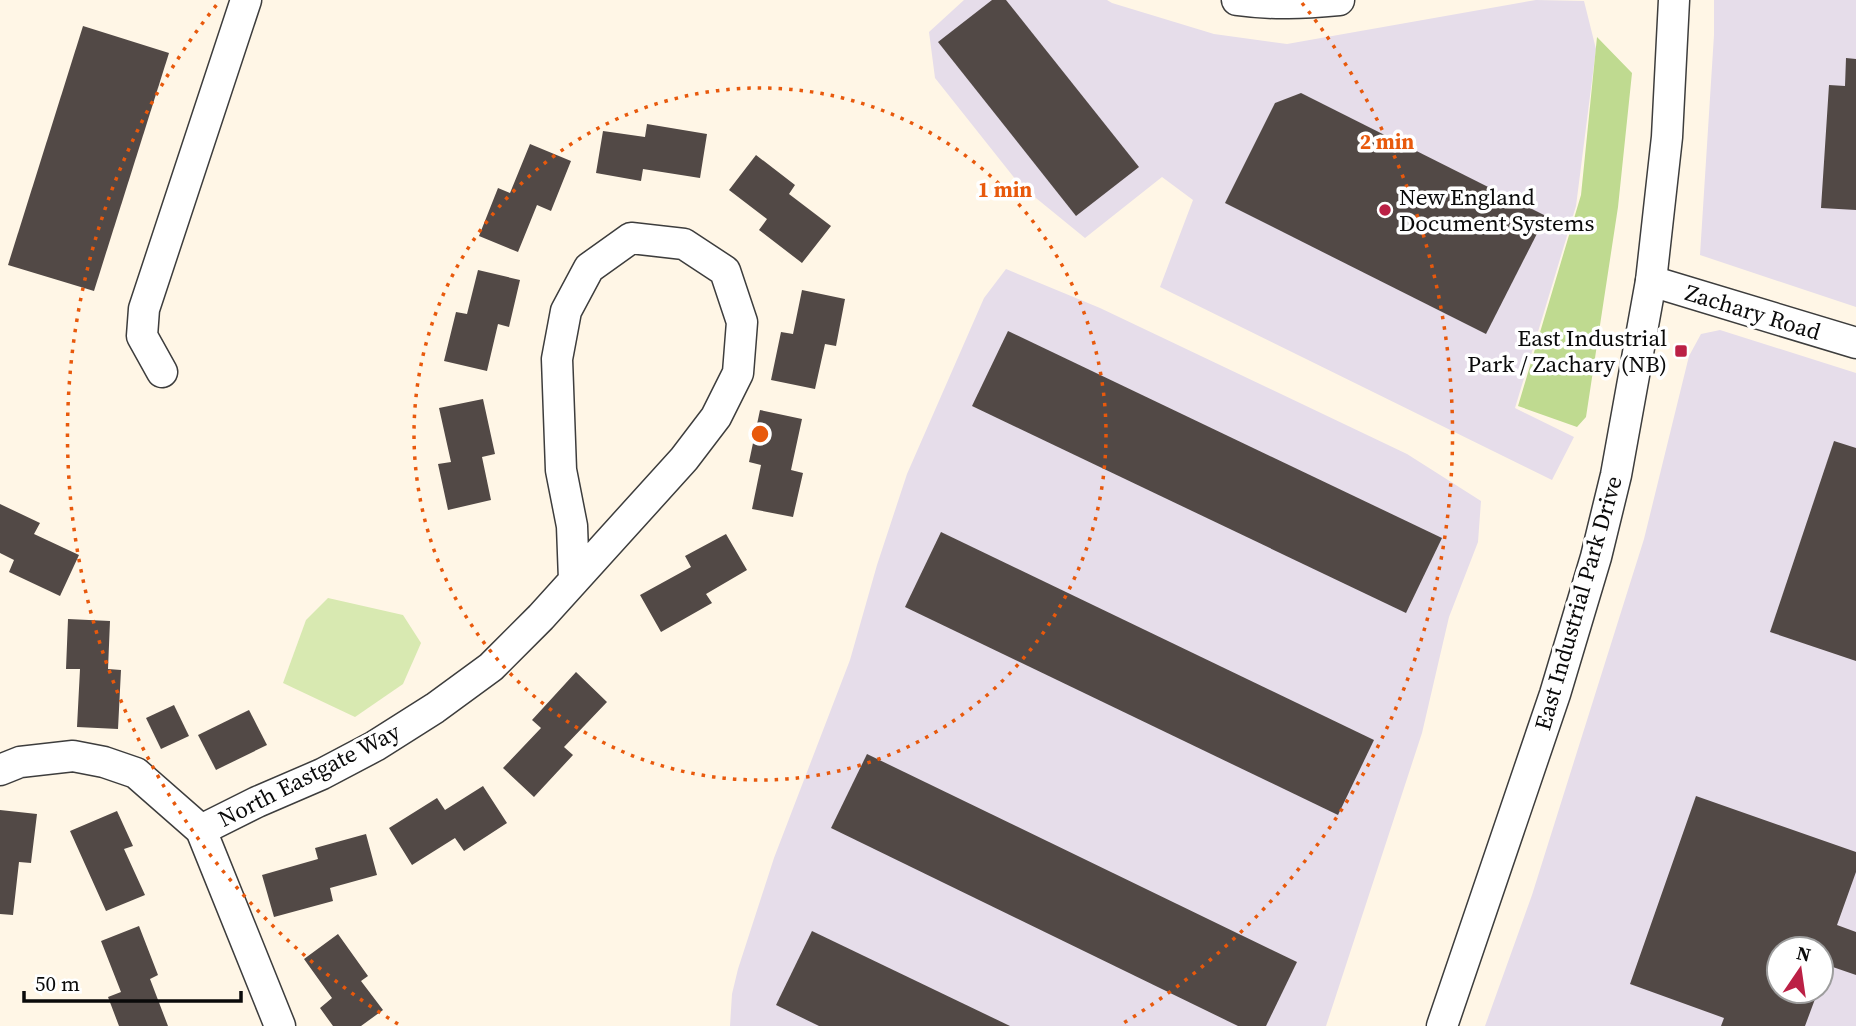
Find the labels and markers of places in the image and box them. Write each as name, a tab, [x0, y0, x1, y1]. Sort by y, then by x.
place label: New England Document Systems	[1399, 181, 1594, 239]
marker: New England Document Systems	[1377, 202, 1393, 218]
place label: East Industrial Park / Zachary (NB)	[1467, 322, 1667, 380]
marker: East Industrial Park / Zachary (NB)	[1673, 343, 1689, 359]
centre of rings	[748, 422, 772, 446]

